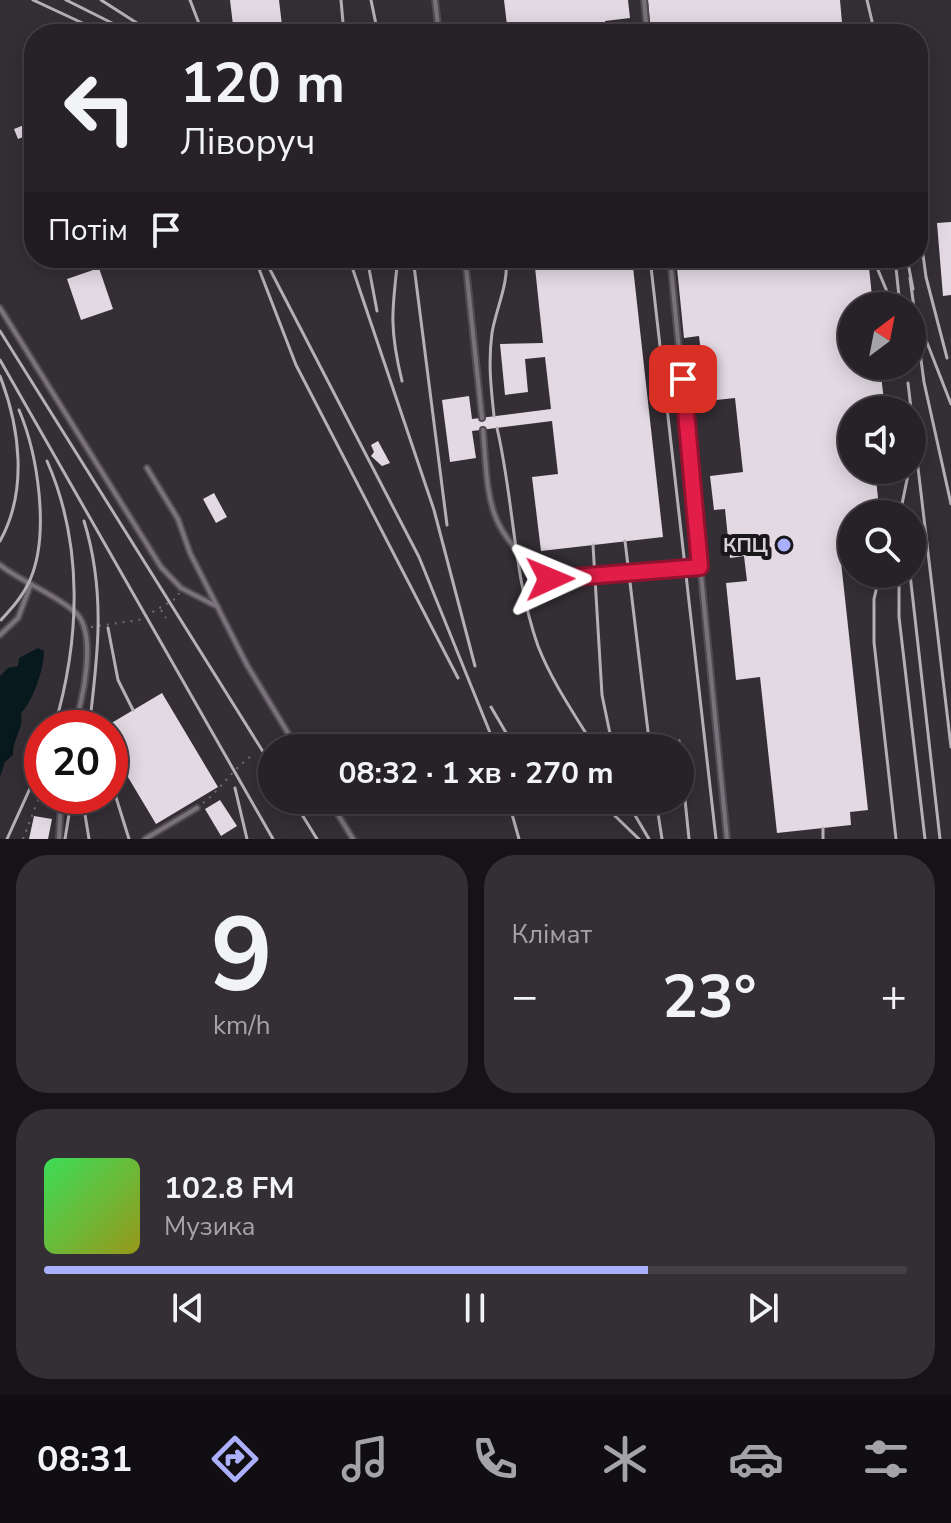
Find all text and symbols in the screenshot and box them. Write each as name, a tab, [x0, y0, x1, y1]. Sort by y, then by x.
text: 120 m	[180, 45, 345, 122]
icon: left	[48, 56, 152, 160]
text: Ліворуч	[180, 118, 315, 167]
icon: arrive	[144, 208, 188, 252]
text: Потім	[48, 210, 128, 251]
north arrow	[838, 292, 926, 380]
map controls	[838, 292, 926, 588]
pin	[649, 345, 717, 413]
icon: arrive	[661, 357, 705, 401]
button: sound	[838, 396, 926, 484]
button: search	[838, 500, 926, 588]
place label: КПЦ	[723, 532, 768, 559]
marker: КПЦ	[775, 536, 793, 554]
position arrow	[508, 537, 592, 621]
speed limit sign: 20	[24, 710, 128, 814]
text: 08:32 · 1 хв · 270 m	[338, 753, 614, 794]
text: 9	[211, 885, 273, 1027]
text: Клімат	[512, 917, 592, 952]
text: 23°	[662, 956, 757, 1038]
text: −	[512, 967, 538, 1027]
text: +	[881, 967, 907, 1027]
text: km/h	[213, 1008, 270, 1043]
text: 102.8 FM	[164, 1168, 294, 1209]
text: Музика	[164, 1209, 256, 1244]
icon: previous	[166, 1286, 210, 1330]
icon: pause	[453, 1286, 497, 1330]
icon: next	[741, 1286, 785, 1330]
icon: directions	[207, 1431, 263, 1487]
icon: music	[337, 1431, 393, 1487]
icon: phone	[467, 1431, 523, 1487]
icon: climate	[597, 1431, 653, 1487]
icon: car	[728, 1431, 784, 1487]
icon: filters	[858, 1431, 914, 1487]
text: 08:31	[37, 1435, 132, 1484]

